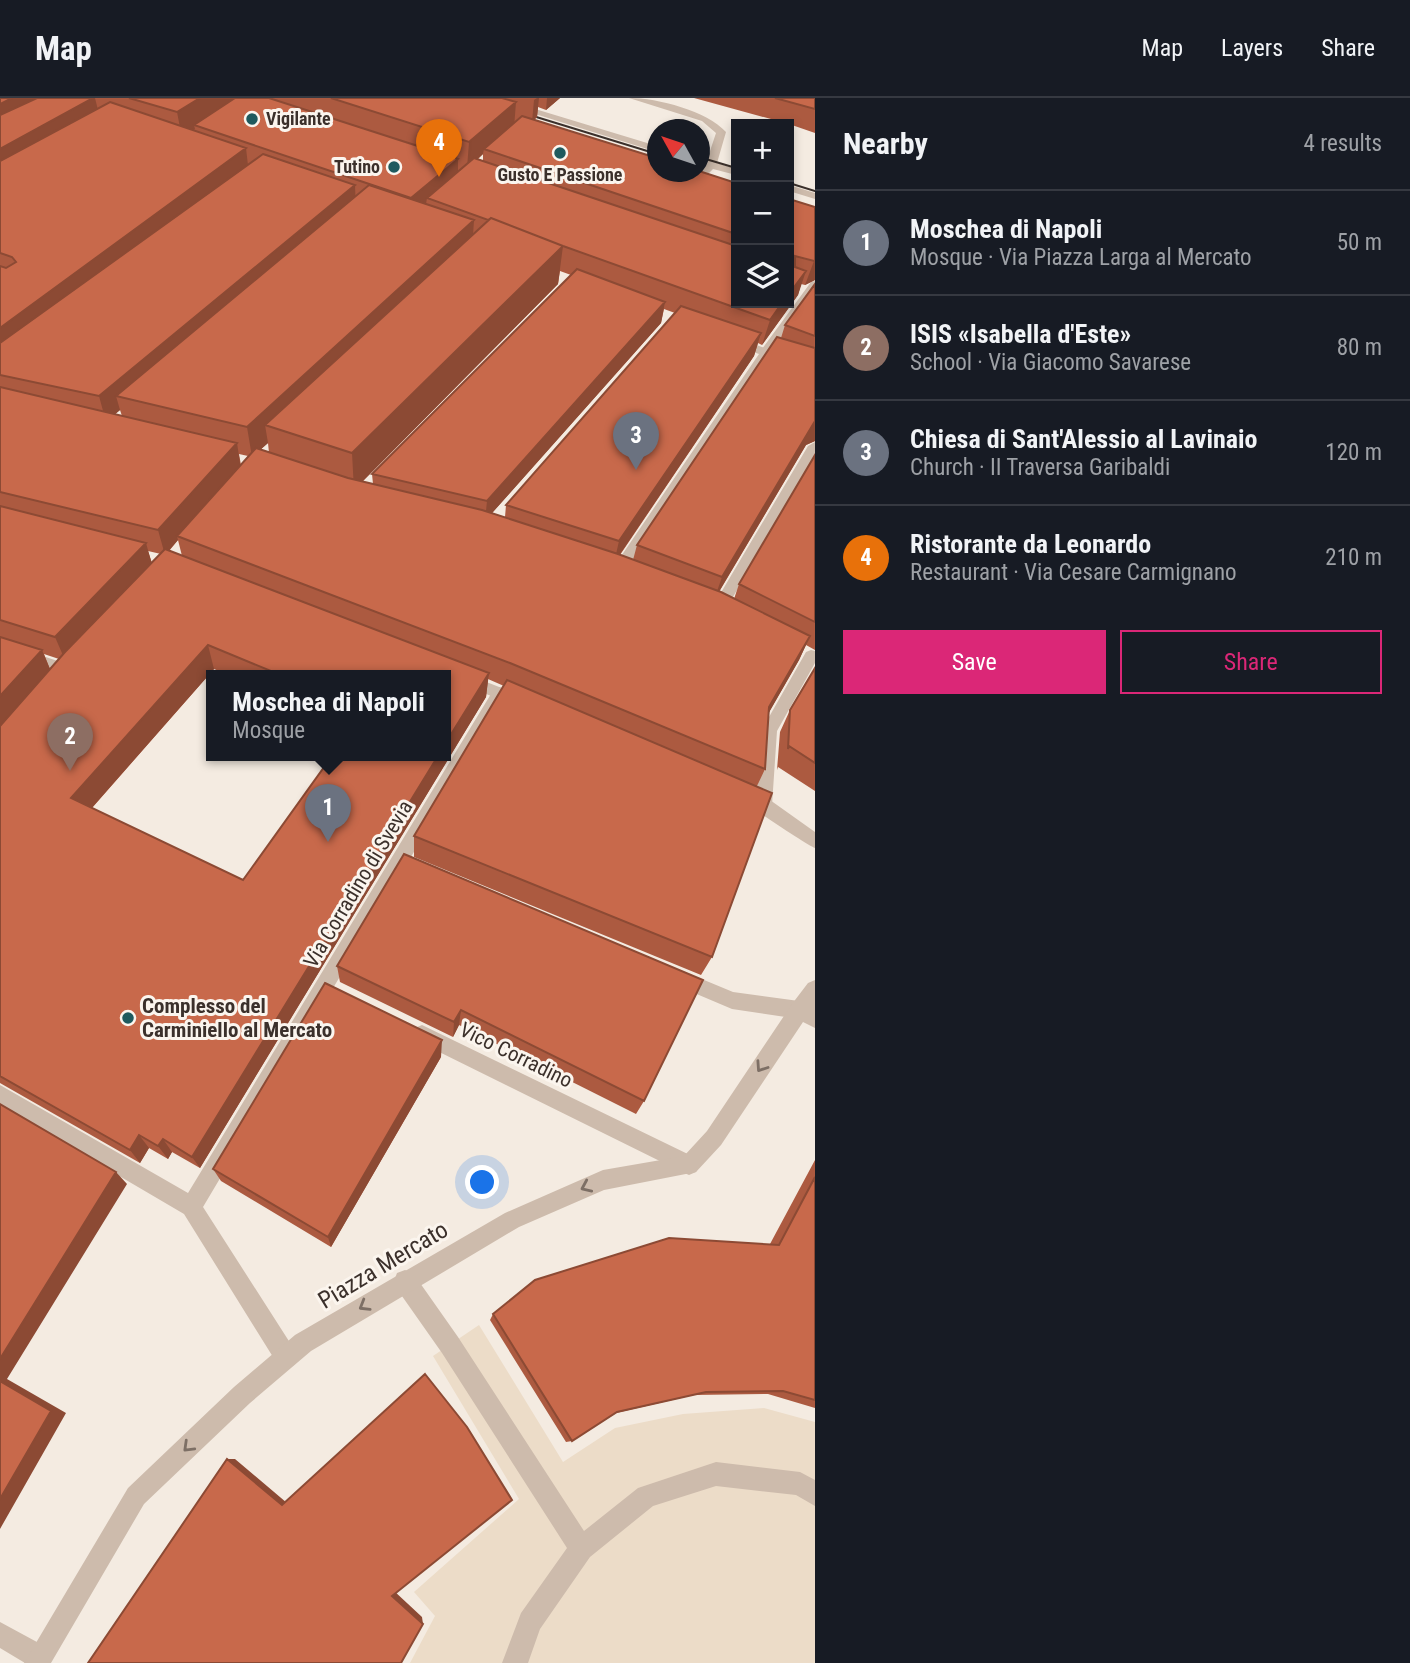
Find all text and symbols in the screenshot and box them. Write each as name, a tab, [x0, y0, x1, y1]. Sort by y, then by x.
text: Map	[35, 29, 92, 68]
text: Map	[1142, 34, 1183, 62]
text: Layers	[1221, 34, 1283, 62]
text: Share	[1321, 34, 1375, 62]
place label: Vigilante	[266, 108, 331, 129]
marker: Vigilante	[244, 111, 260, 127]
pin: 4	[416, 119, 462, 177]
north arrow	[647, 119, 710, 182]
map controls	[731, 119, 794, 308]
button: +	[731, 119, 794, 182]
text: Nearby	[843, 126, 928, 161]
text: 4 results	[1304, 130, 1382, 157]
marker: Gusto E Passione	[552, 145, 568, 161]
place label: Tutino	[334, 156, 380, 177]
marker: Tutino	[386, 159, 402, 175]
place label: Gusto E Passione	[498, 164, 623, 185]
button: −	[731, 182, 794, 245]
text: Moschea di Napoli	[910, 214, 1102, 244]
text: 1	[860, 229, 872, 256]
text: 50 m	[1337, 229, 1382, 256]
text: Mosque · Via Piazza Larga al Mercato	[910, 244, 1252, 271]
button: layers	[731, 245, 794, 308]
text: ISIS «Isabella d'Este»	[910, 319, 1131, 349]
text: 2	[860, 334, 872, 361]
text: 80 m	[1337, 334, 1382, 361]
text: School · Via Giacomo Savarese	[910, 349, 1191, 376]
pin: 3	[613, 412, 659, 470]
text: Chiesa di Sant'Alessio al Lavinaio	[910, 424, 1257, 454]
text: 3	[860, 439, 872, 466]
text: 120 m	[1325, 439, 1382, 466]
text: Church · II Traversa Garibaldi	[910, 454, 1170, 481]
text: Ristorante da Leonardo	[910, 529, 1151, 559]
text: 4	[860, 544, 872, 571]
text: 210 m	[1325, 544, 1382, 571]
text: Restaurant · Via Cesare Carmignano	[910, 559, 1237, 586]
button: Save	[843, 630, 1106, 694]
button: Share	[1120, 630, 1382, 694]
popup	[206, 670, 451, 761]
text: Moschea di Napoli	[232, 687, 425, 717]
pin: 2	[47, 713, 93, 771]
text: Mosque	[232, 717, 305, 744]
pin: 1	[305, 784, 351, 842]
street label: Via Corradino di Svevia	[299, 796, 417, 972]
place label: Complesso del Carminiello al Mercato	[142, 994, 332, 1042]
marker: Complesso del Carminiello al Mercato	[120, 1010, 136, 1026]
street label: Vico Corradino	[456, 1017, 576, 1093]
one-way arrow	[757, 1059, 770, 1072]
your location	[465, 1165, 499, 1199]
one-way arrow	[581, 1179, 594, 1193]
street label: Piazza Mercato	[313, 1215, 453, 1315]
one-way arrow	[359, 1297, 372, 1310]
one-way arrow	[183, 1439, 196, 1452]

